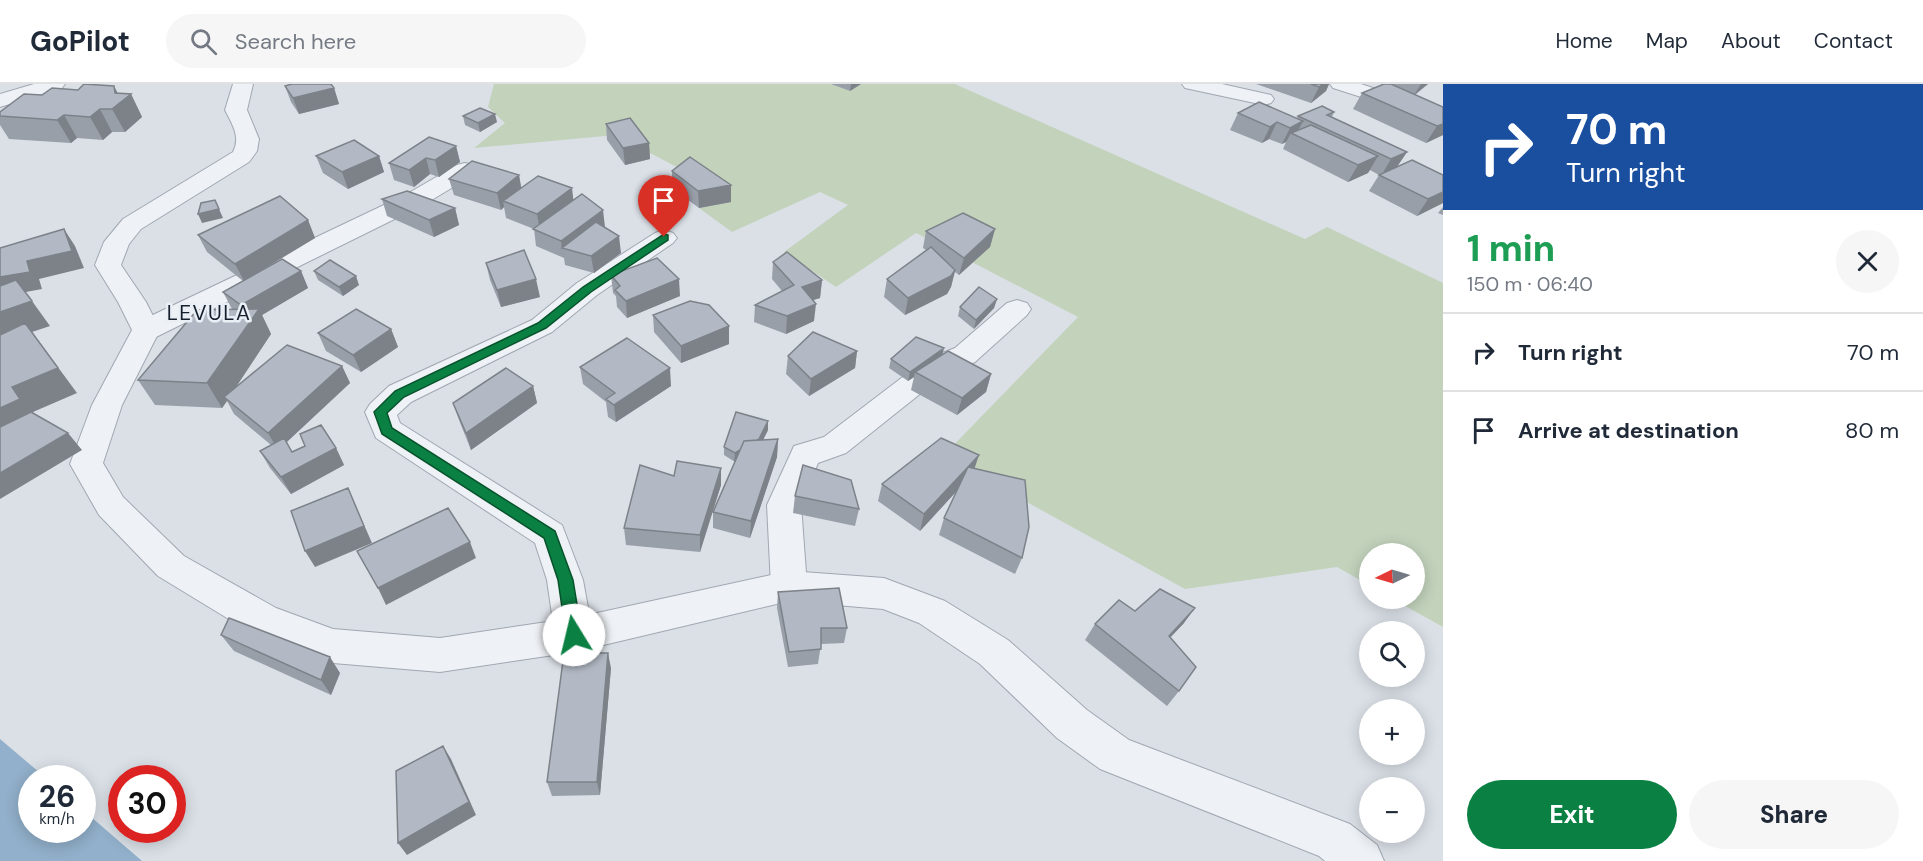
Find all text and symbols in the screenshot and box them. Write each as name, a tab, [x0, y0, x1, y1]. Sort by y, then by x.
search box	[166, 14, 586, 68]
text: GoPilot	[30, 23, 130, 60]
icon: search	[187, 25, 220, 58]
text: Search here	[235, 27, 356, 56]
text: Home	[1555, 27, 1613, 55]
text: Map	[1646, 27, 1688, 55]
text: About	[1721, 27, 1781, 55]
text: Contact	[1814, 27, 1893, 55]
text: 70 m	[1566, 102, 1667, 157]
icon: right	[1467, 108, 1545, 186]
text: Turn right	[1566, 155, 1686, 190]
pin	[638, 175, 689, 237]
icon: arrive	[647, 184, 680, 217]
text: 1 min	[1467, 225, 1555, 272]
button: close	[1836, 230, 1899, 293]
text: 150 m · 06:40	[1467, 271, 1593, 297]
district label: LEVULA	[167, 299, 251, 327]
icon: right	[1467, 336, 1500, 369]
text: Turn right	[1518, 338, 1623, 367]
text: 70 m	[1847, 338, 1899, 367]
icon: arrive	[1467, 414, 1500, 447]
text: Arrive at destination	[1518, 416, 1739, 445]
text: 80 m	[1845, 416, 1899, 445]
north arrow	[1359, 543, 1425, 609]
map controls	[1359, 543, 1425, 843]
position arrow	[542, 603, 606, 667]
button: search	[1359, 621, 1425, 687]
button: +	[1359, 699, 1425, 765]
speed limit sign: 30	[108, 765, 186, 843]
text: 26	[39, 777, 75, 816]
button: −	[1359, 777, 1425, 843]
button: Exit	[1467, 780, 1677, 849]
button: Share	[1689, 780, 1899, 849]
text: km/h	[39, 809, 75, 829]

